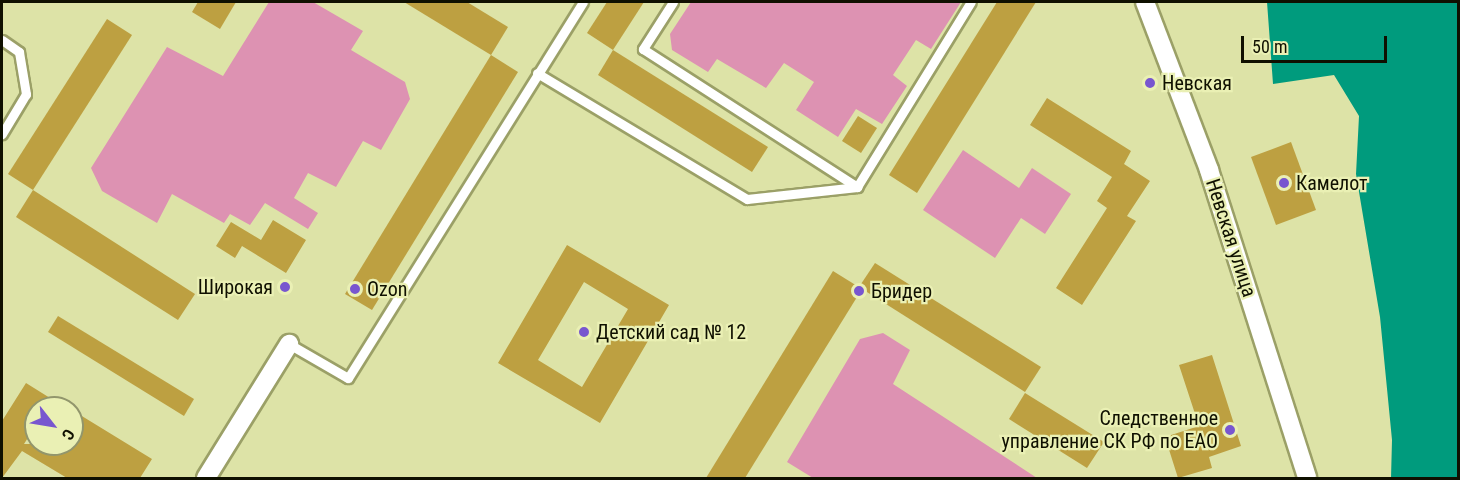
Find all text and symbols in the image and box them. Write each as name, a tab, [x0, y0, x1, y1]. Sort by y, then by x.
scale bar	[1244, 24, 1390, 62]
text: 50 m	[1252, 36, 1287, 57]
place label: Невская	[1162, 71, 1232, 95]
marker: Невская	[1143, 76, 1157, 90]
place label: Камелот	[1296, 171, 1368, 195]
street label: Невская улица	[1201, 176, 1261, 300]
marker: Камелот	[1277, 176, 1291, 190]
place label: Широкая	[198, 275, 273, 299]
place label: Ozon	[367, 277, 407, 301]
place label: Бридер	[871, 279, 932, 303]
marker: Широкая	[278, 280, 292, 294]
marker: Ozon	[348, 282, 362, 296]
marker: Бридер	[852, 284, 866, 298]
place label: Детский сад № 12	[596, 320, 746, 344]
marker: Детский сад № 12	[577, 325, 591, 339]
north arrow	[24, 396, 84, 456]
place label: Следственное управление СК РФ по ЕАО	[1002, 406, 1218, 453]
marker: Следственное управление СК РФ по ЕАО	[1223, 423, 1237, 437]
text: С	[58, 426, 79, 443]

